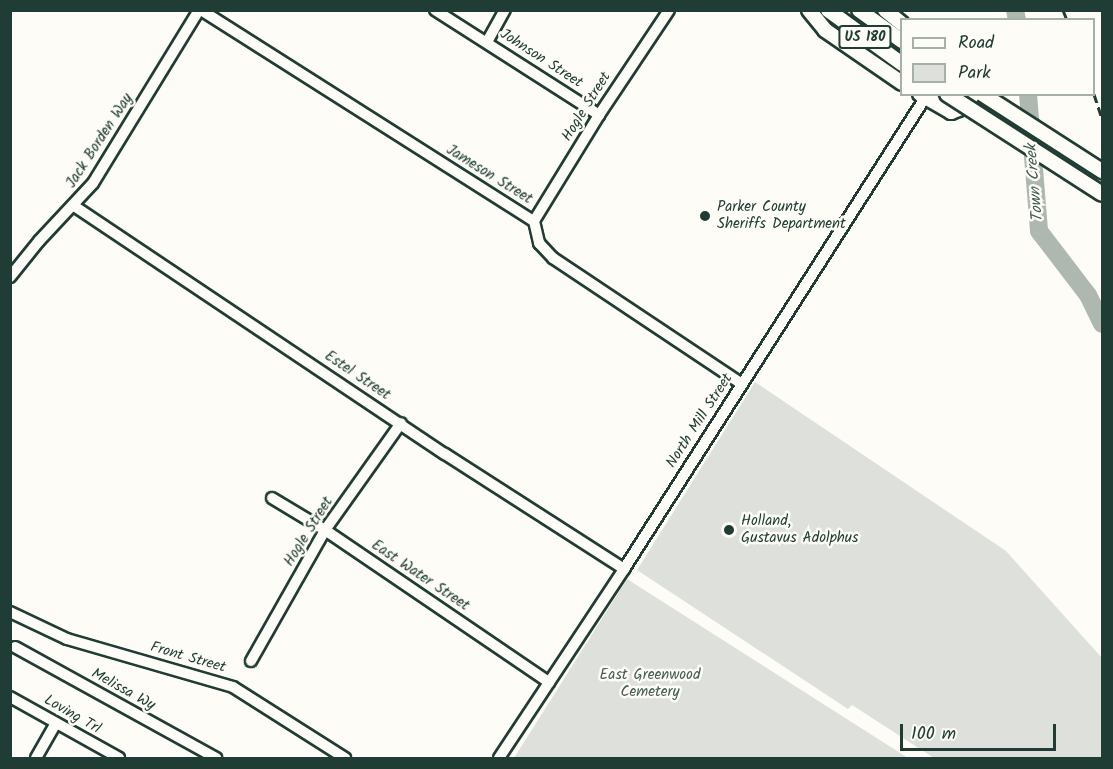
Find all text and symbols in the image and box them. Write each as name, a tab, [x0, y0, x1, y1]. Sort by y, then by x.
legend	[900, 18, 1095, 96]
street label: Johnson Street	[496, 26, 586, 92]
road number: US 180	[838, 26, 892, 48]
text: Road	[958, 29, 994, 58]
text: Park	[958, 59, 991, 88]
street label: Hogle Street	[559, 69, 615, 145]
street label: Jack Borden Way	[63, 90, 137, 192]
street label: Jameson Street	[443, 141, 535, 209]
water label: Town Creek	[1022, 143, 1048, 223]
place label: Parker County Sheriffs Department	[717, 198, 846, 233]
marker: Parker County Sheriffs Department	[698, 209, 712, 223]
street label: Estel Street	[321, 347, 393, 405]
street label: North Mill Street	[663, 371, 737, 471]
street label: Hogle Street	[281, 494, 337, 570]
place label: Holland, Gustavus Adolphus	[741, 512, 858, 547]
marker: Holland, Gustavus Adolphus	[722, 523, 736, 537]
street label: East Water Street	[368, 537, 472, 615]
street label: Front Street	[148, 639, 228, 677]
street label: Melissa Wy	[88, 665, 158, 715]
park label: East Greenwood Cemetery	[600, 666, 700, 701]
street label: Loving Trl	[40, 692, 104, 738]
scale bar	[903, 712, 1059, 750]
text: 100 m	[911, 720, 956, 749]

